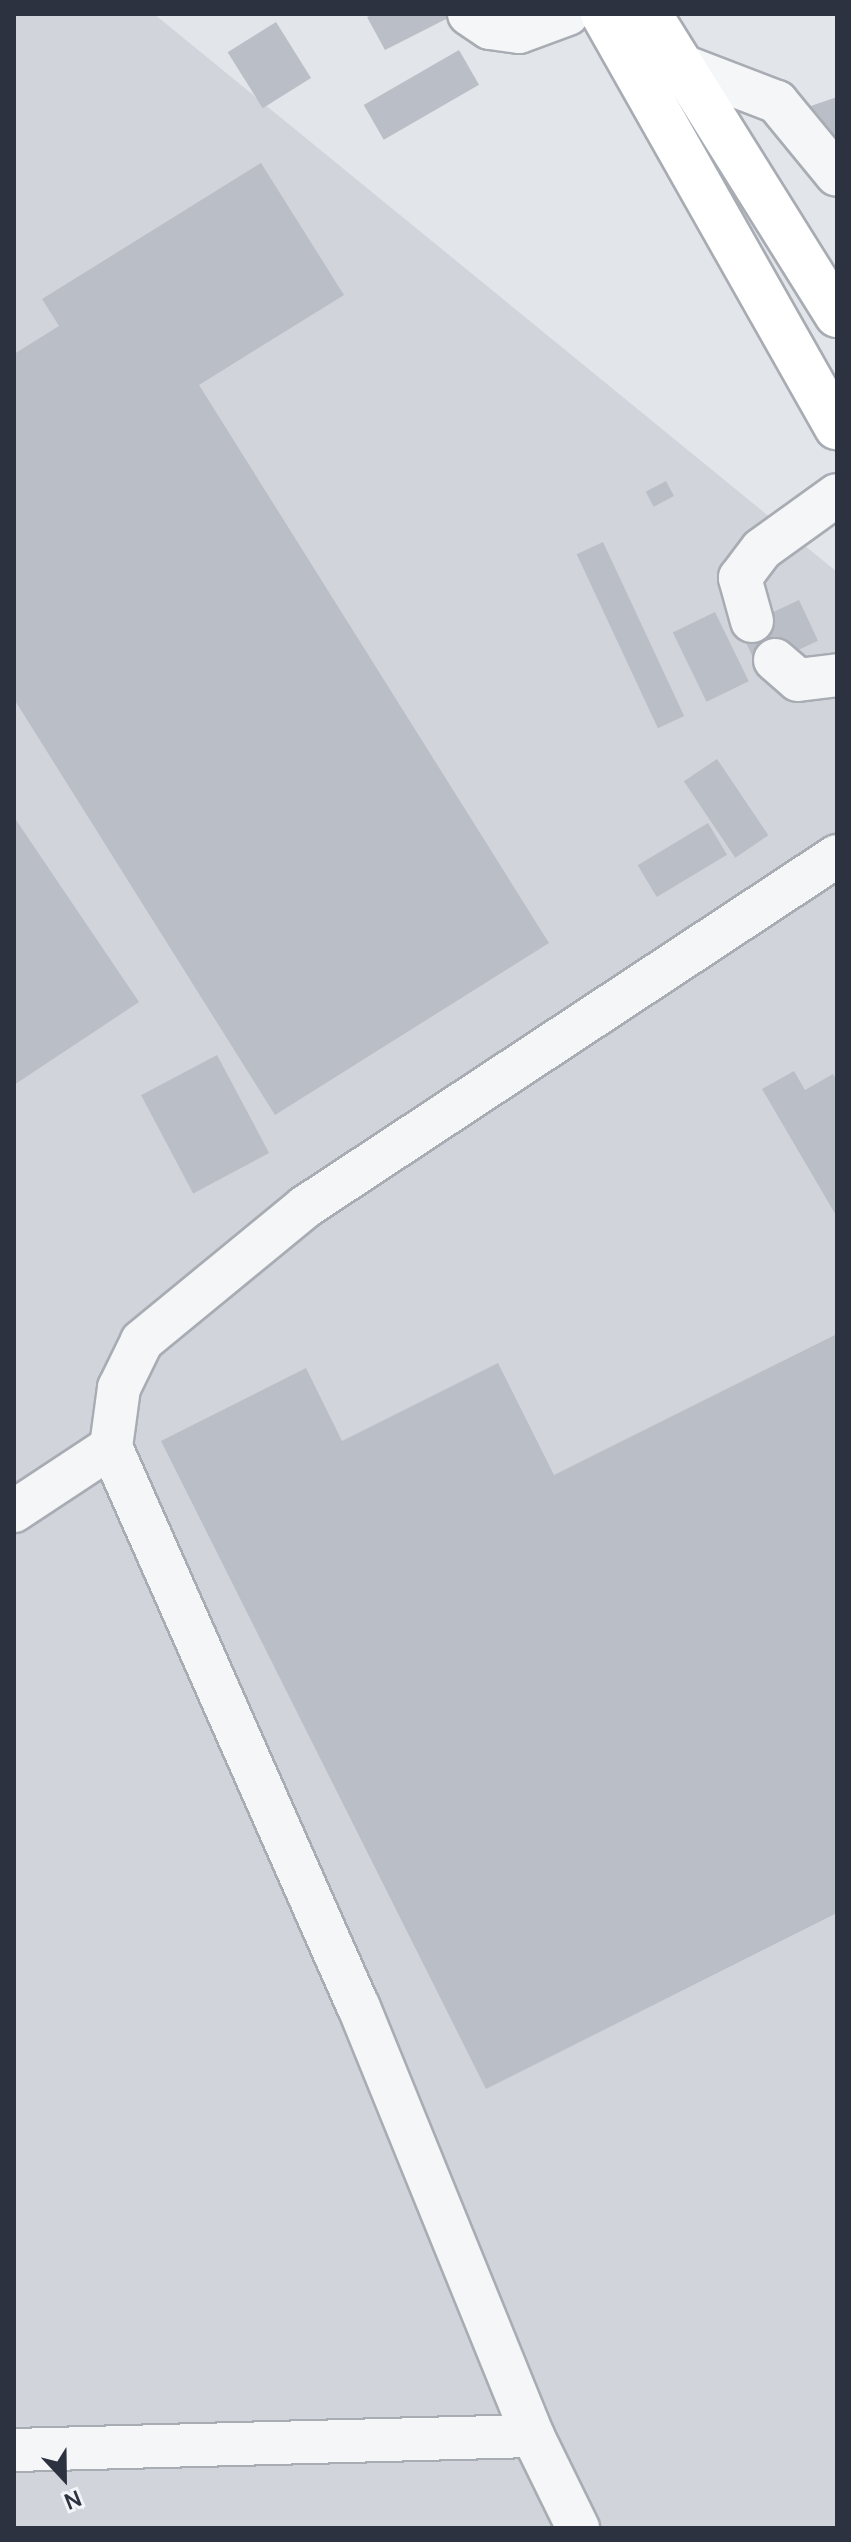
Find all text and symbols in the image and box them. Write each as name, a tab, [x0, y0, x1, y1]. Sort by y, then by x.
north arrow	[24, 2438, 104, 2518]
text: N	[60, 2483, 86, 2517]

